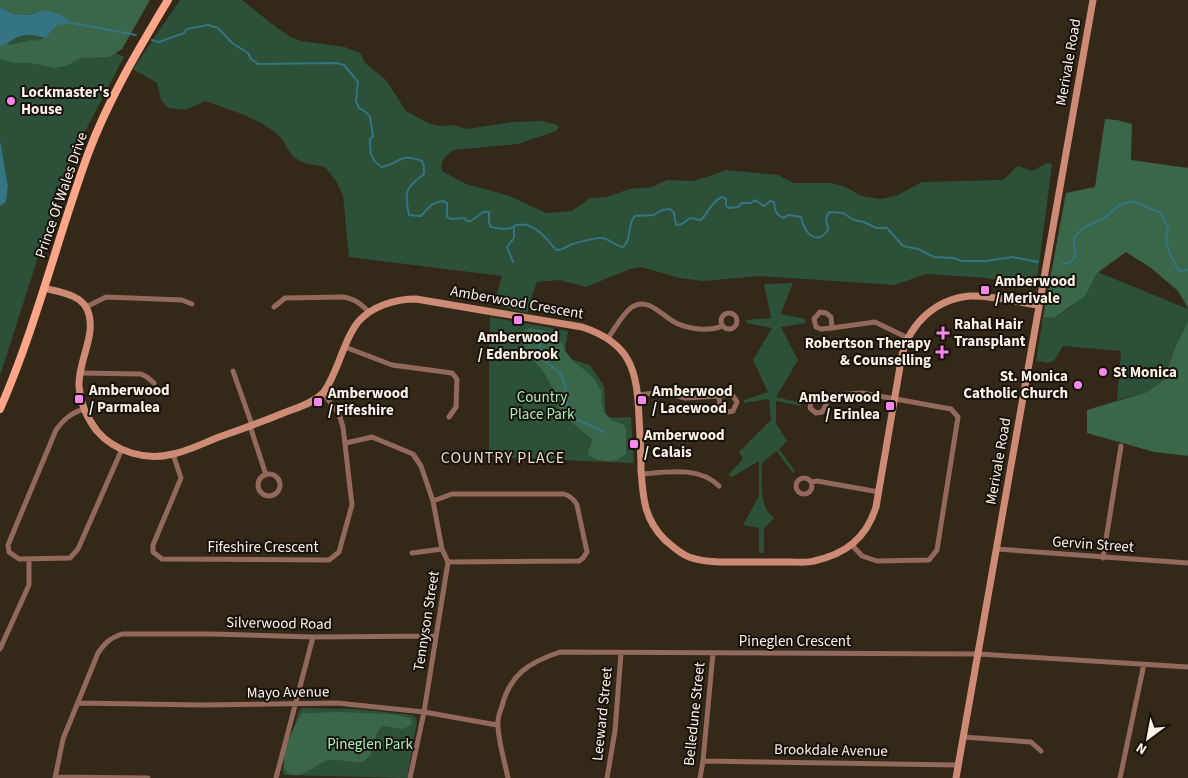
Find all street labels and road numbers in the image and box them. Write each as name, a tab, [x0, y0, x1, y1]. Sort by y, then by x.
street label: Merivale Road	[1051, 17, 1086, 107]
street label: Prince Of Wales Drive	[30, 129, 93, 261]
street label: Amberwood Crescent	[449, 280, 585, 325]
street label: Merivale Road	[981, 416, 1016, 506]
street label: Gervin Street	[1051, 531, 1134, 558]
street label: Fifeshire Crescent	[208, 537, 318, 558]
street label: Tennyson Street	[408, 570, 445, 673]
street label: Silverwood Road	[226, 612, 332, 635]
street label: Pineglen Crescent	[739, 631, 851, 652]
street label: Belledune Street	[679, 661, 710, 767]
street label: Leeward Street	[587, 666, 618, 762]
street label: Mayo Avenue	[246, 681, 330, 704]
street label: Brookdale Avenue	[774, 739, 888, 762]

